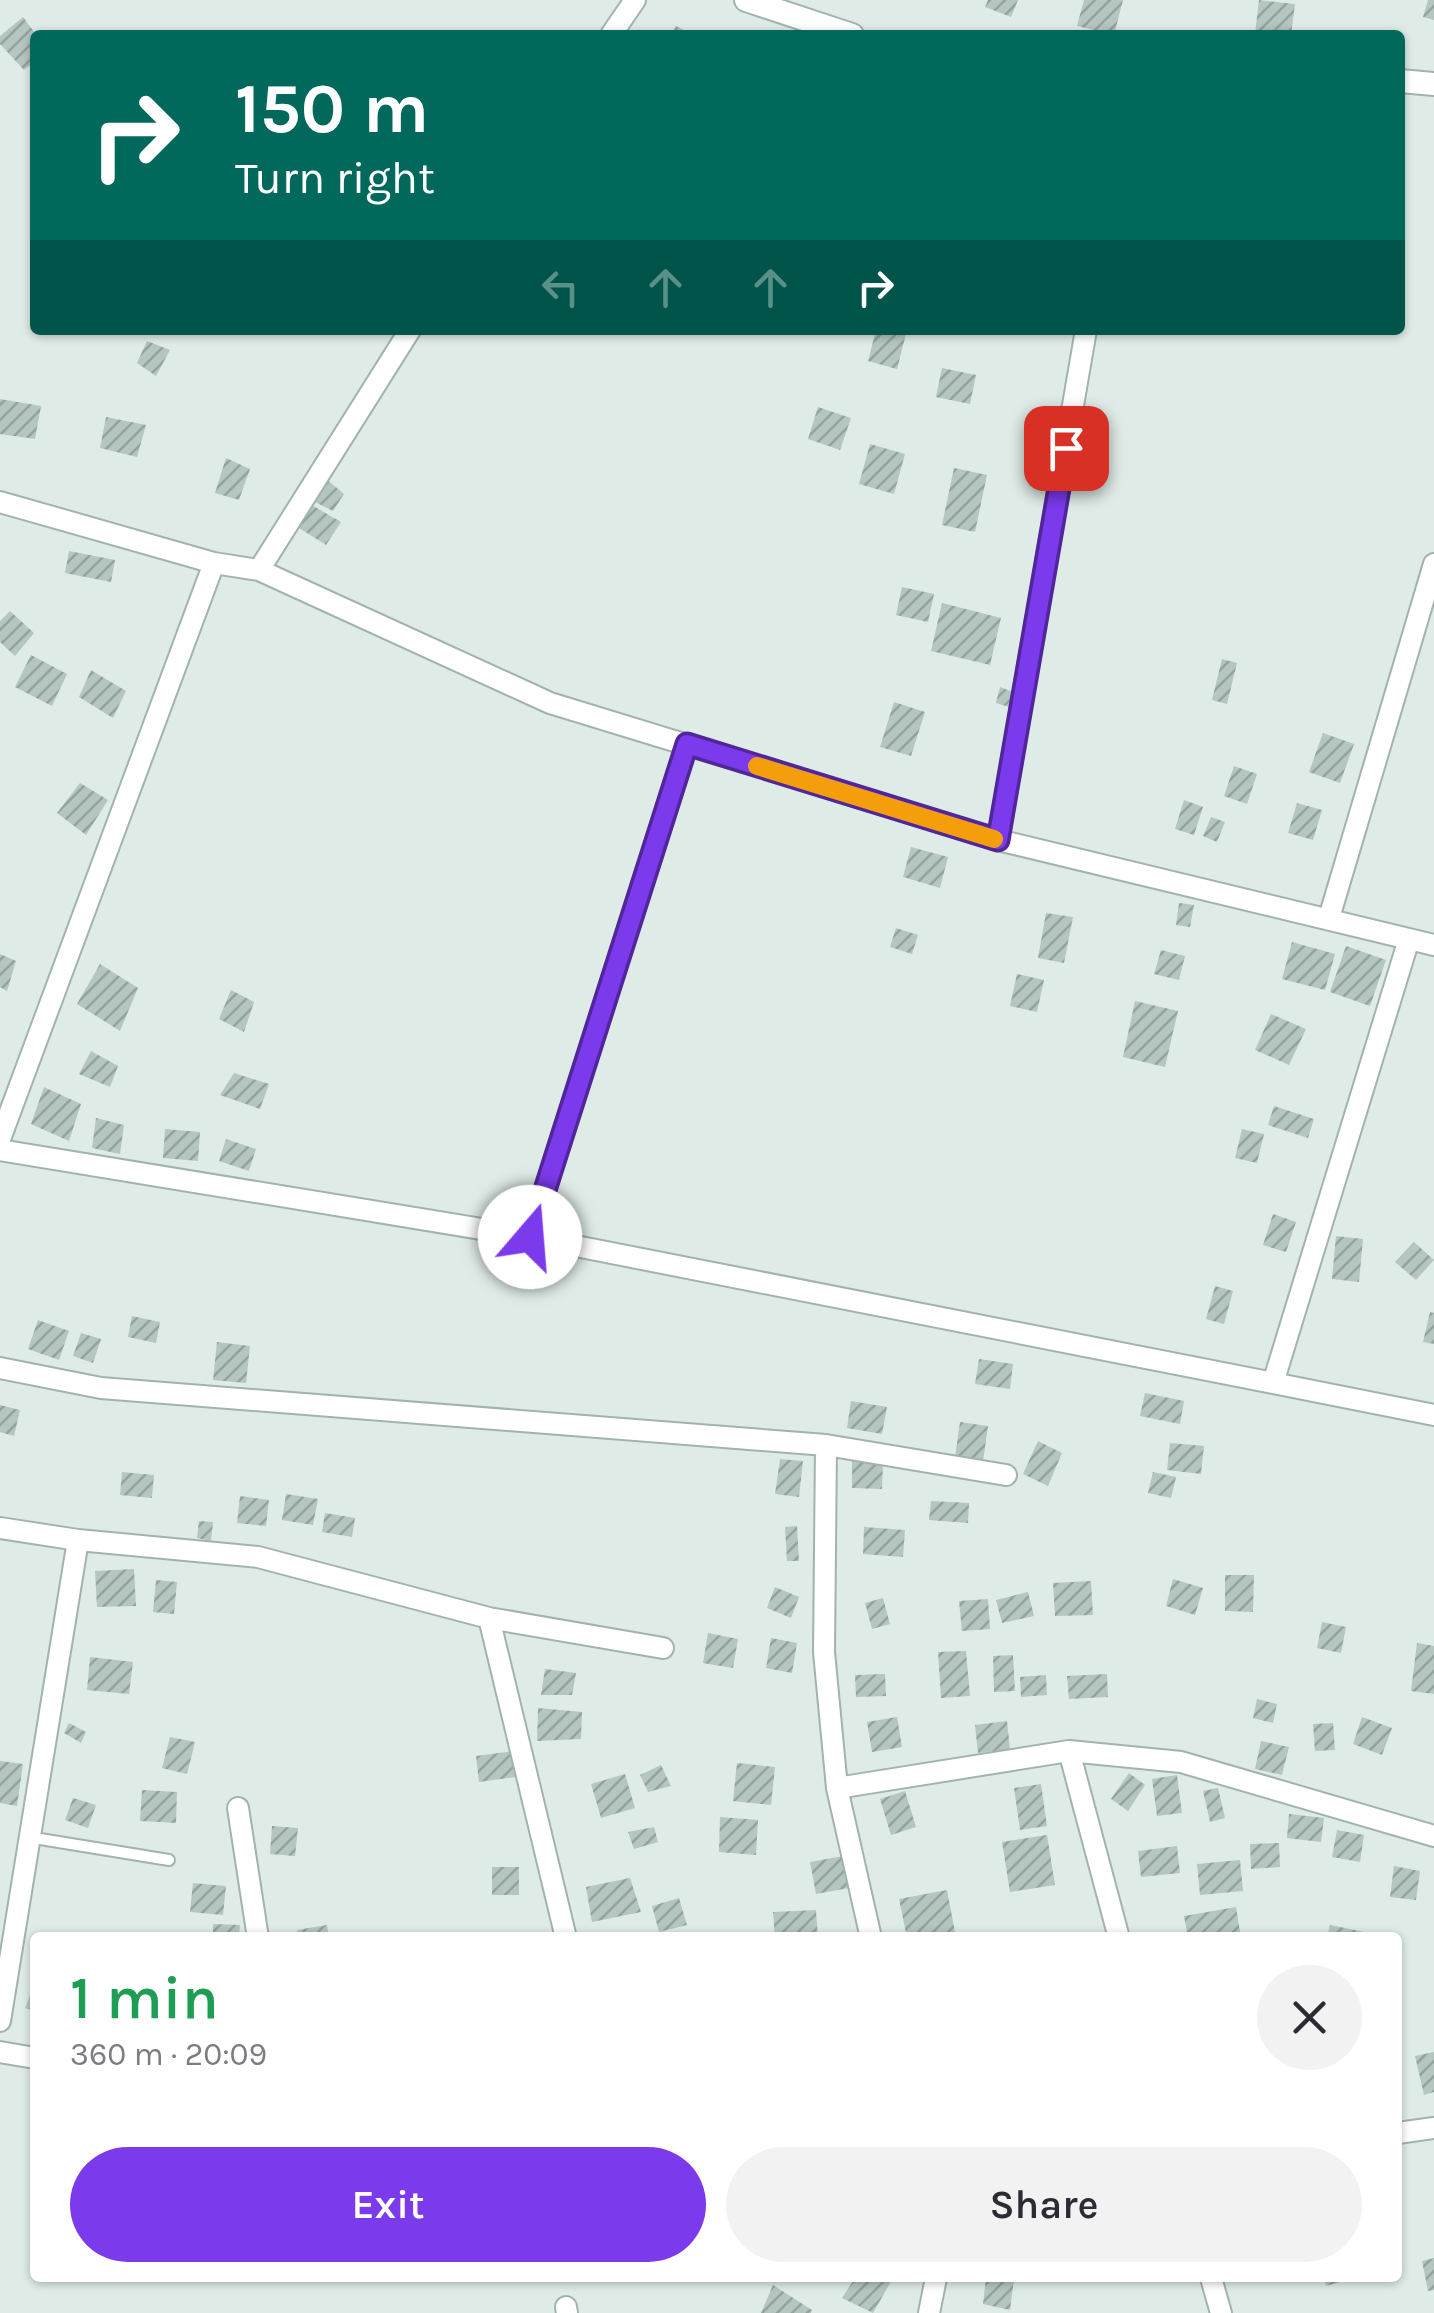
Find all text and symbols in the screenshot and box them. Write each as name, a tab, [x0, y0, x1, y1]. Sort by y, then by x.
text: 150 m	[235, 68, 429, 150]
icon: right	[70, 70, 200, 200]
text: Turn right	[235, 152, 435, 204]
icon: left	[533, 260, 588, 315]
icon: ahead	[638, 260, 693, 315]
icon: ahead	[743, 260, 798, 315]
icon: right	[848, 260, 903, 315]
pin	[1024, 406, 1109, 491]
icon: arrive	[1039, 421, 1094, 476]
position arrow	[478, 1185, 582, 1289]
text: 1 min	[70, 1963, 219, 2033]
button: close	[1257, 1965, 1362, 2070]
text: 360 m · 20:09	[70, 2036, 267, 2073]
button: Exit	[70, 2147, 706, 2262]
button: Share	[726, 2147, 1362, 2262]

